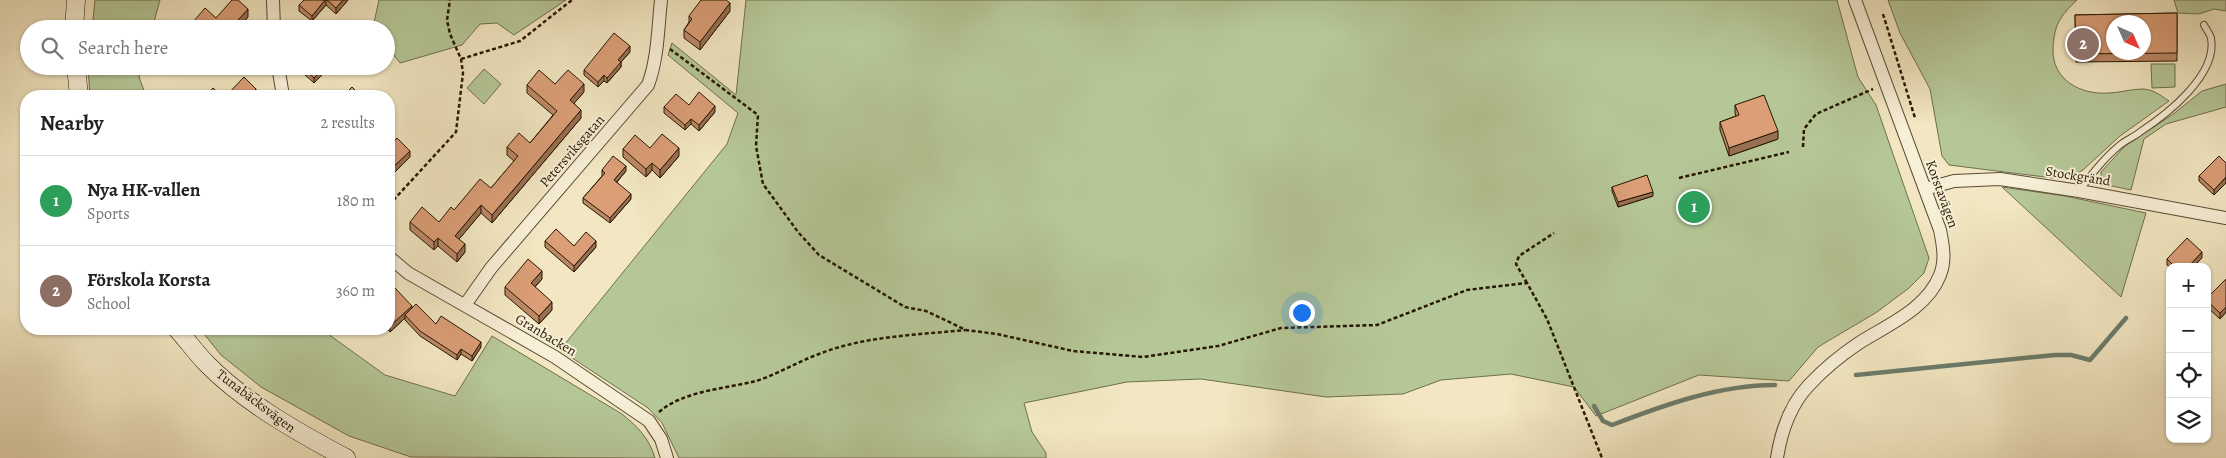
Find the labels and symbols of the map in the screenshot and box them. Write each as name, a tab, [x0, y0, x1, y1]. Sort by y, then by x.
north arrow	[2106, 15, 2151, 60]
pin: 2	[2067, 25, 2099, 63]
street label: Petersviksgatan	[535, 110, 609, 191]
street label: Korstavägen	[1921, 158, 1963, 231]
street label: Stockgränd	[2044, 161, 2112, 191]
pin: 1	[1678, 188, 1710, 226]
your location	[1289, 300, 1315, 326]
street label: Granbacken	[512, 309, 581, 361]
street label: Tunabäcksvägen	[212, 365, 300, 437]

